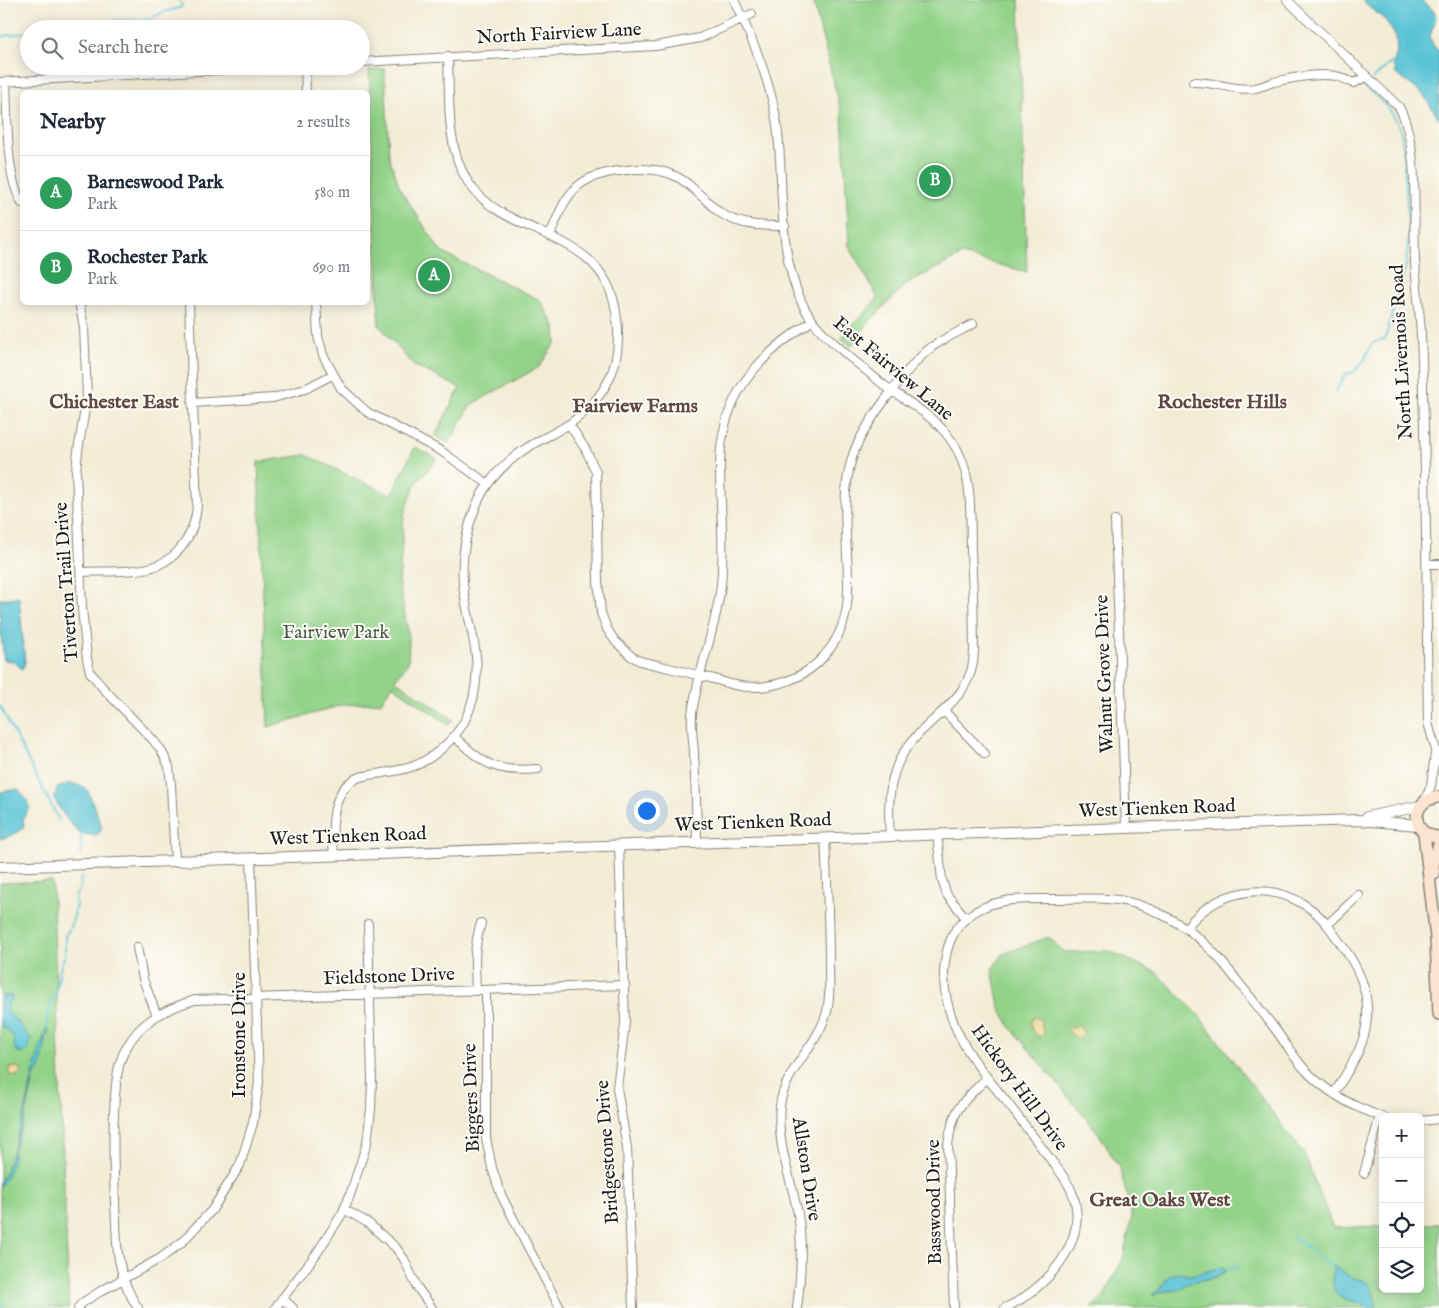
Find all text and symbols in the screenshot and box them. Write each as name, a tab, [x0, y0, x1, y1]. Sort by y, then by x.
street label: North Fairview Lane	[476, 18, 642, 50]
search box	[20, 20, 370, 75]
icon: search	[38, 34, 66, 62]
text: Search here	[78, 36, 169, 60]
text: Nearby	[40, 109, 105, 136]
text: 2 results	[296, 113, 350, 133]
pin: B	[919, 162, 951, 200]
text: Barneswood Park	[87, 171, 224, 195]
text: A	[51, 183, 61, 203]
text: 580 m	[314, 183, 350, 203]
text: Park	[87, 195, 117, 215]
text: Rochester Park	[87, 246, 208, 270]
pin: A	[418, 257, 450, 295]
text: B	[51, 258, 61, 278]
text: 690 m	[313, 258, 350, 278]
street label: North Livernois Road	[1385, 263, 1419, 440]
text: Park	[87, 270, 117, 290]
street label: East Fairview Lane	[828, 312, 958, 427]
district label: Chichester East	[49, 390, 179, 415]
district label: Rochester Hills	[1157, 390, 1287, 415]
district label: Fairview Farms	[572, 394, 698, 419]
street label: Tiverton Trail Drive	[49, 501, 85, 663]
street label: Walnut Grove Drive	[1090, 594, 1120, 754]
park label: Fairview Park	[283, 621, 390, 645]
street label: West Tienken Road	[1078, 794, 1237, 824]
your location	[634, 798, 660, 824]
street label: West Tienken Road	[674, 808, 833, 838]
street label: West Tienken Road	[269, 822, 428, 852]
street label: Fieldstone Drive	[323, 963, 455, 991]
street label: Ironstone Drive	[228, 972, 252, 1098]
street label: Hickory Hill Drive	[965, 1020, 1073, 1156]
street label: Biggers Drive	[458, 1043, 486, 1153]
street label: Bridgestone Drive	[591, 1079, 625, 1225]
map controls	[1379, 1113, 1424, 1293]
button: +	[1379, 1113, 1424, 1158]
street label: Allston Drive	[786, 1114, 826, 1223]
street label: Basswood Drive	[922, 1139, 948, 1265]
button: −	[1379, 1158, 1424, 1203]
district label: Great Oaks West	[1090, 1188, 1231, 1213]
button: locate	[1379, 1203, 1424, 1248]
button: layers	[1379, 1248, 1424, 1293]

